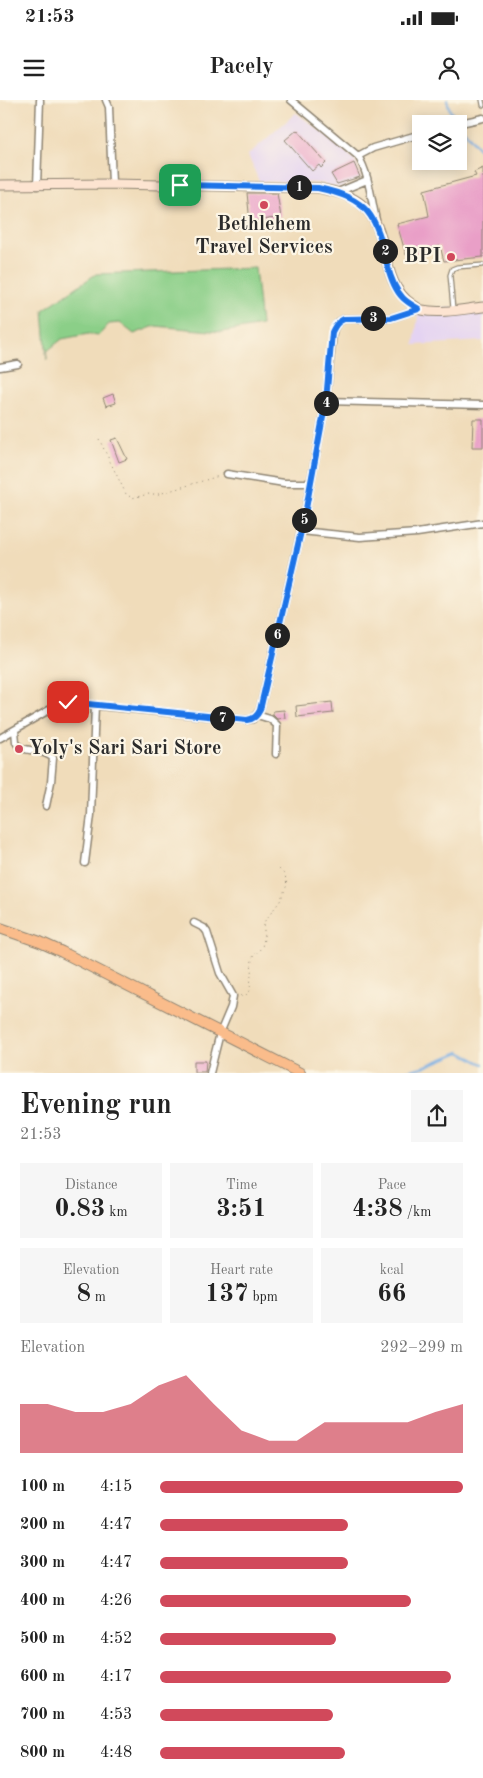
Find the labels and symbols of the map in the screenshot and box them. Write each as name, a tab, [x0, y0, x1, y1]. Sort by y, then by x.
pin	[159, 164, 201, 206]
pin: 1	[286, 174, 312, 200]
marker: Bethlehem Travel Services	[258, 199, 270, 211]
place label: Bethlehem Travel Services	[195, 215, 333, 258]
pin: 2	[372, 238, 398, 264]
place label: BPI	[404, 247, 441, 267]
marker: BPI	[445, 251, 457, 263]
pin: 3	[360, 306, 386, 330]
pin: 4	[314, 390, 338, 416]
pin: 5	[292, 508, 316, 532]
pin: 6	[264, 622, 290, 648]
pin	[47, 681, 89, 723]
pin: 7	[210, 706, 234, 730]
place label: Yoly's Sari Sari Store	[29, 739, 221, 759]
marker: Yoly's Sari Sari Store	[13, 743, 25, 755]

